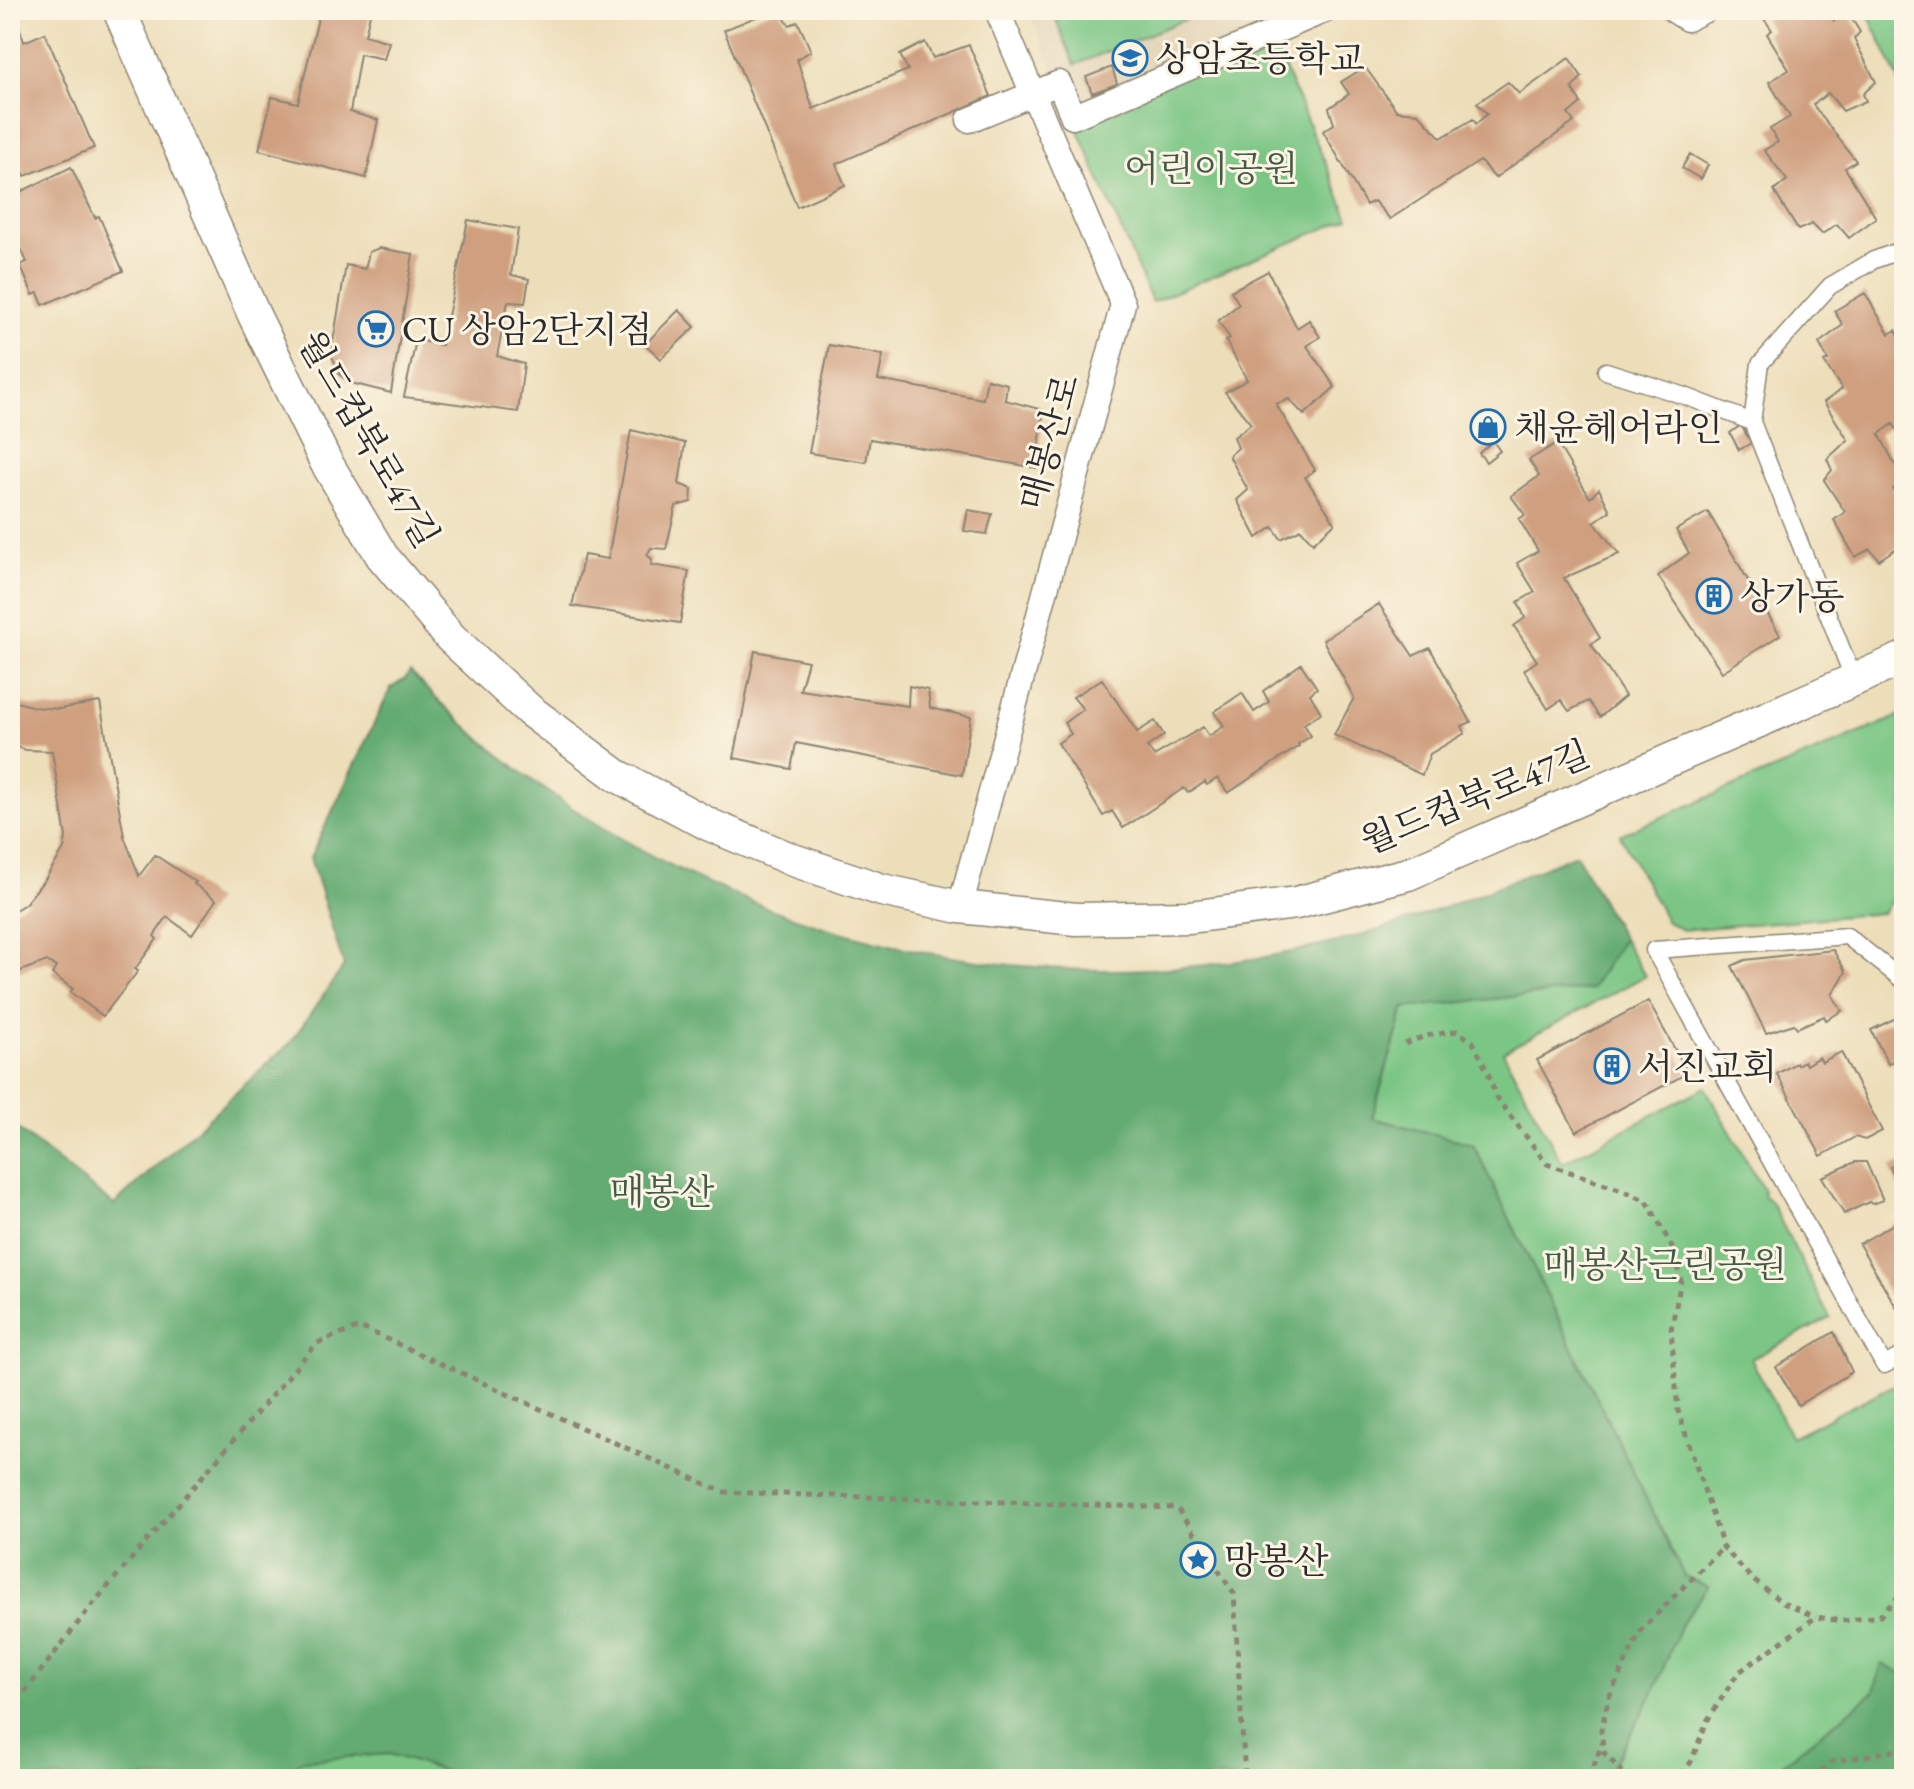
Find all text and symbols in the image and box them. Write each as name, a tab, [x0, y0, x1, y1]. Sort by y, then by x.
place label: 상암초등학교	[1156, 35, 1365, 82]
school or university icon: 상암초등학교	[1111, 39, 1149, 77]
park label: 어린이공원	[1124, 145, 1298, 192]
place label: CU 상암2단지점	[402, 306, 653, 353]
supermarket icon: CU 상암2단지점	[357, 310, 395, 348]
street label: 월드컵북로47길	[288, 322, 450, 556]
street label: 매봉산로	[1008, 369, 1090, 515]
place label: 채윤헤어라인	[1514, 404, 1723, 451]
shop icon: 채윤헤어라인	[1469, 408, 1507, 446]
place label: 상가동	[1740, 573, 1845, 620]
building icon: 상가동	[1695, 577, 1733, 615]
street label: 월드컵북로47길	[1353, 730, 1597, 864]
place label: 서진교회	[1638, 1043, 1777, 1090]
building icon: 서진교회	[1593, 1047, 1631, 1085]
park label: 매봉산	[610, 1168, 714, 1215]
park label: 매봉산근린공원	[1543, 1241, 1787, 1288]
place label: 망봉산	[1224, 1537, 1329, 1584]
place icon: 망봉산	[1179, 1541, 1217, 1579]

